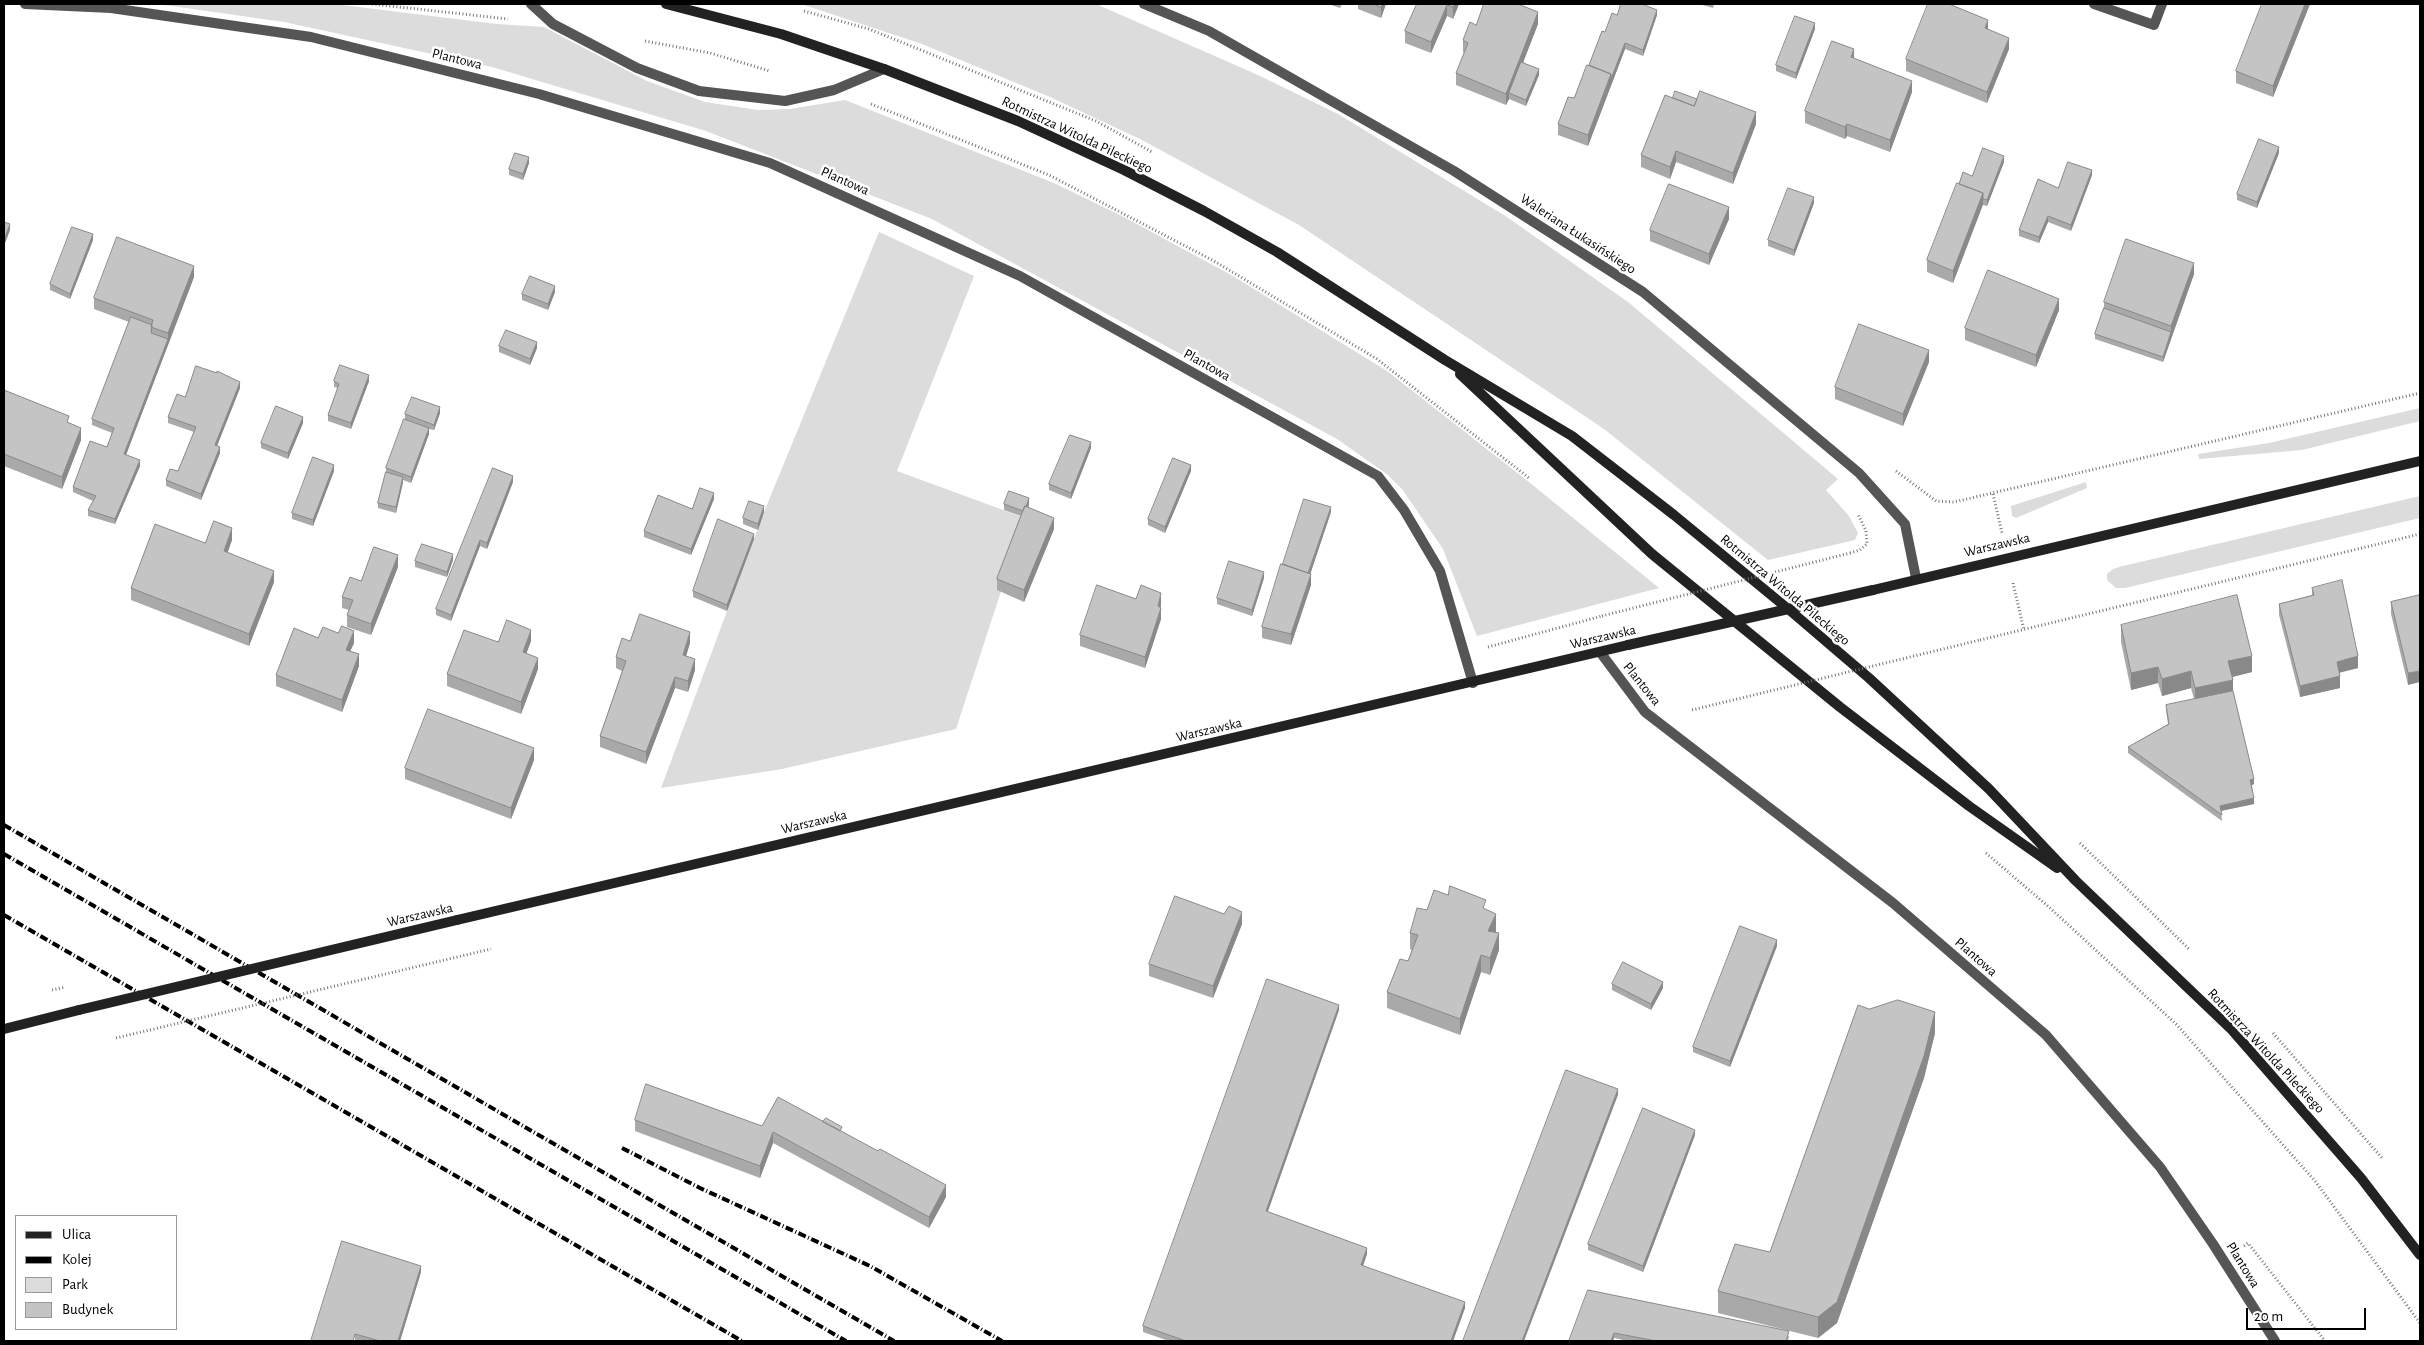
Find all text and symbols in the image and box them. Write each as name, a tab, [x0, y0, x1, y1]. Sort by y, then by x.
street label: Plantowa	[430, 45, 484, 73]
street label: Rotmistrza Witolda Pileckiego	[999, 93, 1155, 177]
street label: Plantowa	[818, 163, 872, 199]
street label: Waleriana Łukasińskiego	[1517, 190, 1639, 278]
street label: Plantowa	[1181, 345, 1233, 385]
street label: Warszawska	[1962, 529, 2032, 561]
street label: Rotmistrza Witolda Pileckiego	[1717, 531, 1853, 649]
street label: Warszawska	[1568, 621, 1638, 653]
street label: Plantowa	[1619, 659, 1665, 709]
street label: Warszawska	[1174, 714, 1244, 746]
street label: Warszawska	[779, 806, 849, 838]
street label: Warszawska	[385, 899, 455, 931]
street label: Plantowa	[1951, 934, 2001, 980]
street label: Rotmistrza Witolda Pileckiego	[2204, 985, 2328, 1117]
legend	[15, 1215, 178, 1330]
text: Ulica	[62, 1227, 91, 1242]
street label: Plantowa	[2222, 1239, 2264, 1291]
text: Kolej	[62, 1252, 92, 1267]
text: Park	[62, 1277, 88, 1292]
scale bar	[2249, 1298, 2369, 1330]
text: Budynek	[62, 1302, 113, 1317]
text: 20 m	[2254, 1309, 2283, 1324]

